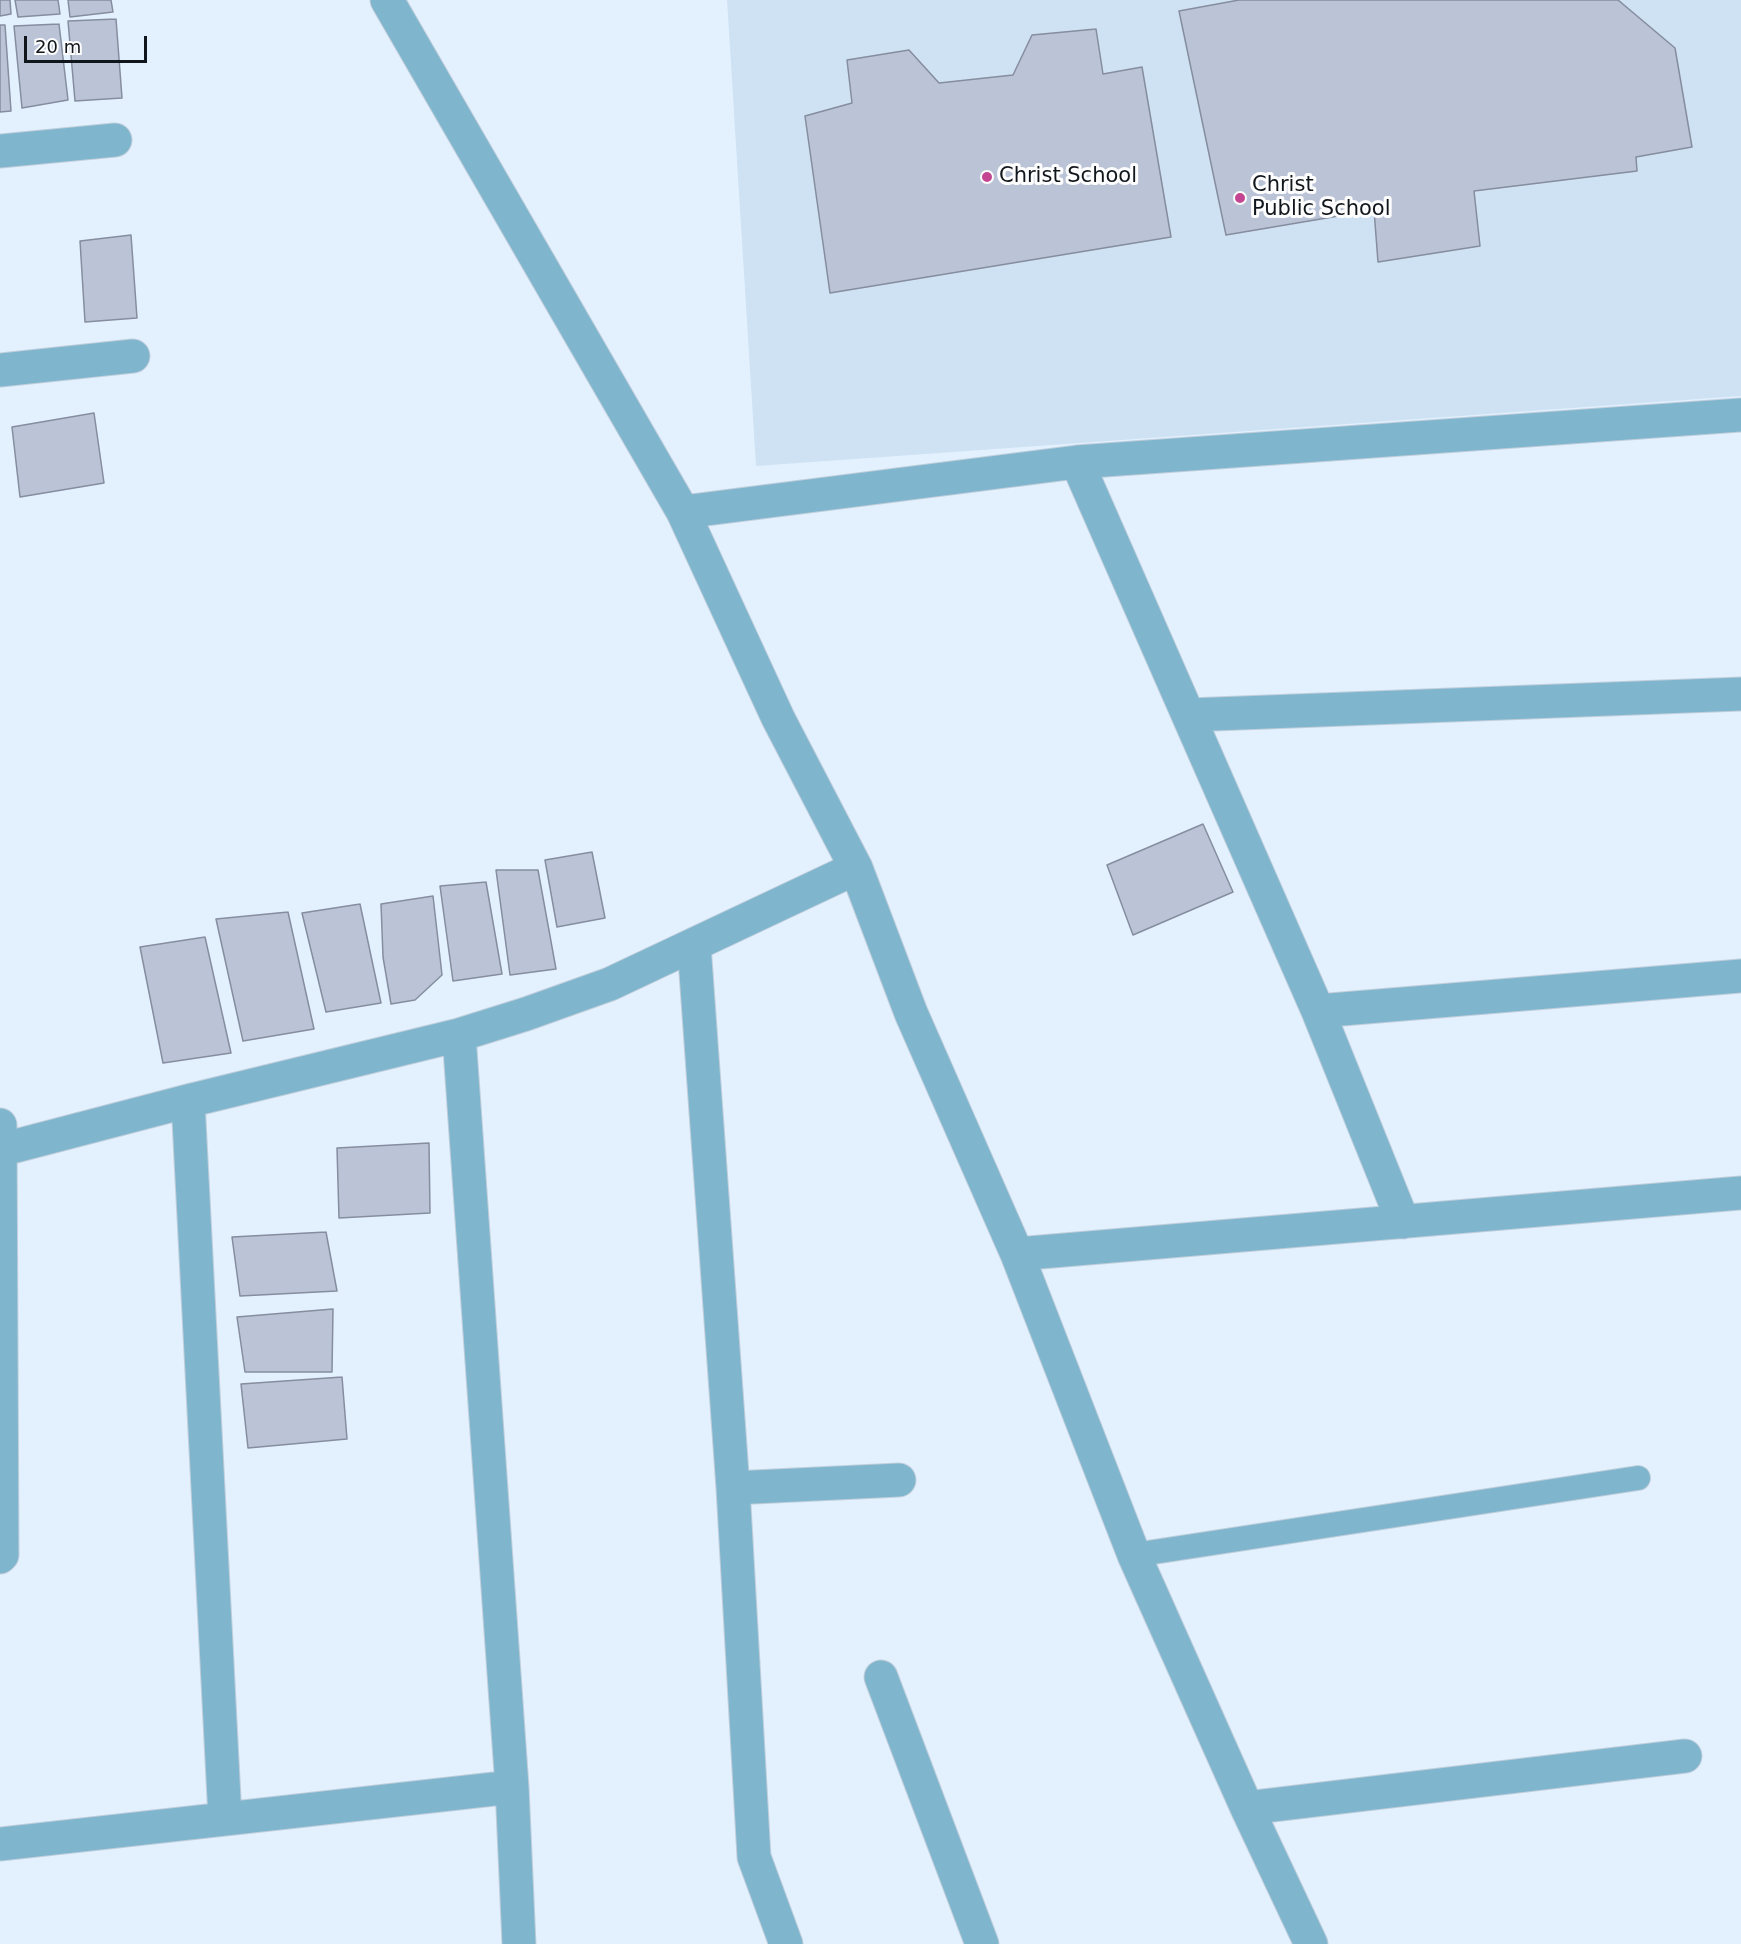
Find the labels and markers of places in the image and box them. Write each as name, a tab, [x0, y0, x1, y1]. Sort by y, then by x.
place label: Christ School	[999, 164, 1137, 190]
marker: Christ School	[980, 170, 994, 184]
place label: Christ Public School	[1252, 173, 1391, 223]
marker: Christ Public School	[1233, 191, 1247, 205]

